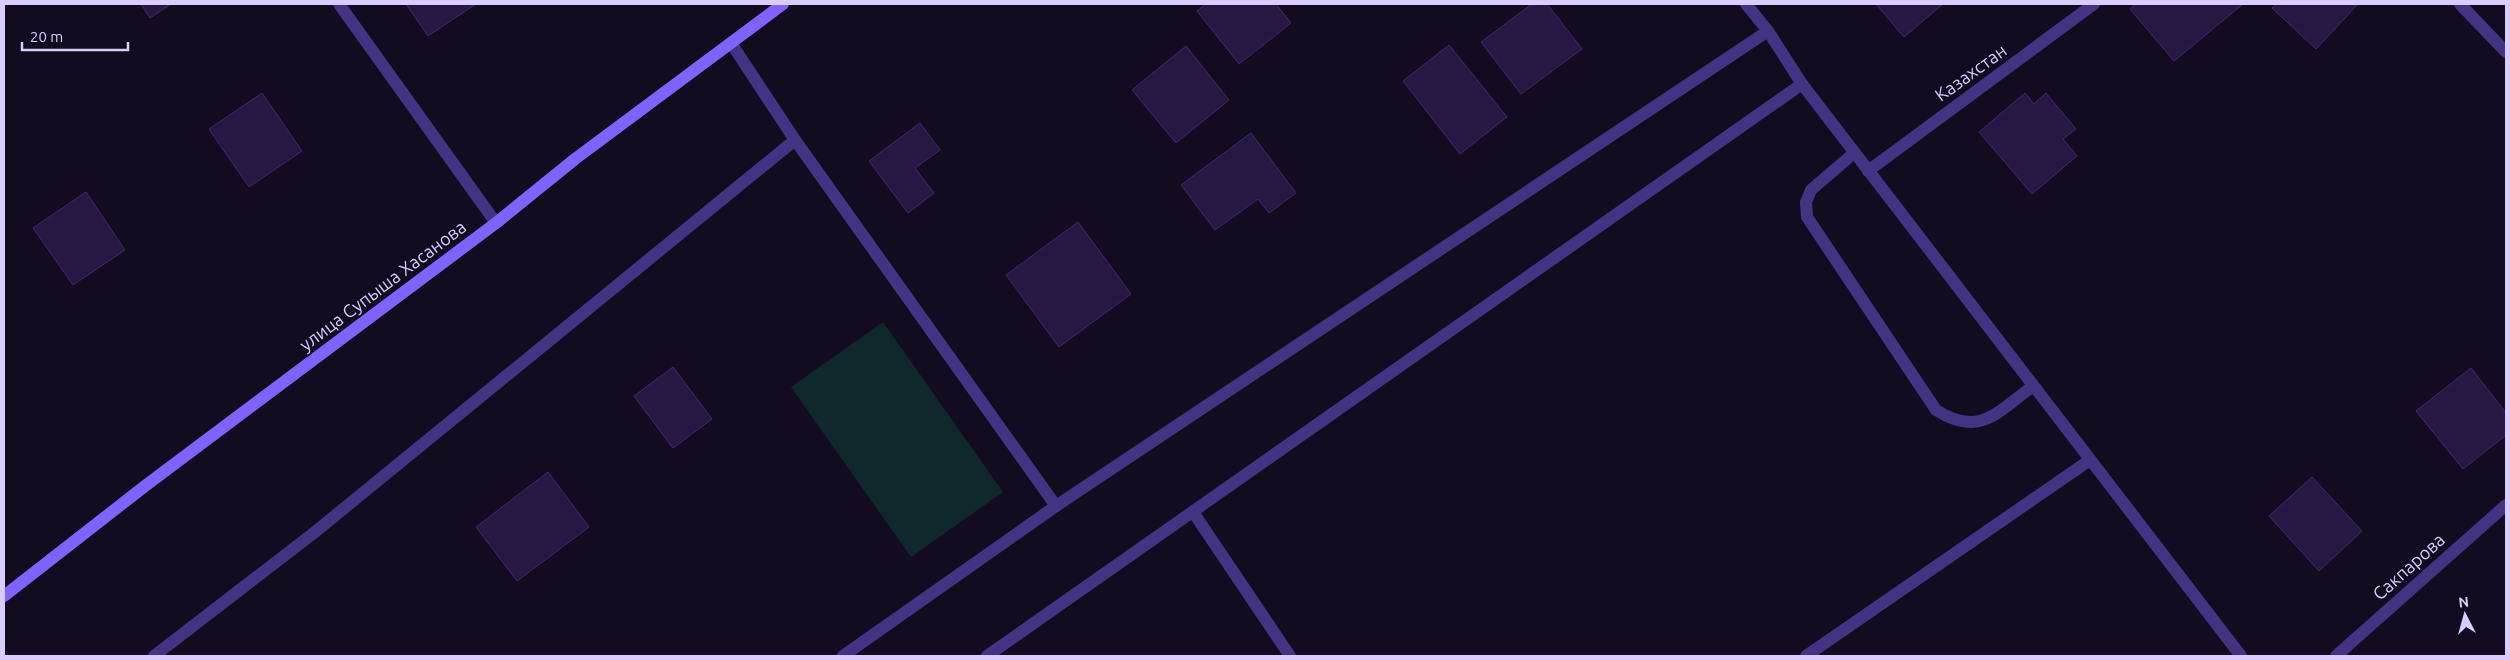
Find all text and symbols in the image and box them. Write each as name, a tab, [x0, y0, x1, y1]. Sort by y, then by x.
scale bar	[22, 20, 129, 52]
text: 20 m	[30, 28, 63, 45]
street label: Казахстан	[1931, 40, 2010, 105]
street label: улица Супыша Хасанова	[295, 216, 469, 354]
street label: Сакпарова	[2368, 529, 2448, 604]
north arrow	[2440, 590, 2490, 640]
text: N	[2458, 594, 2470, 611]

